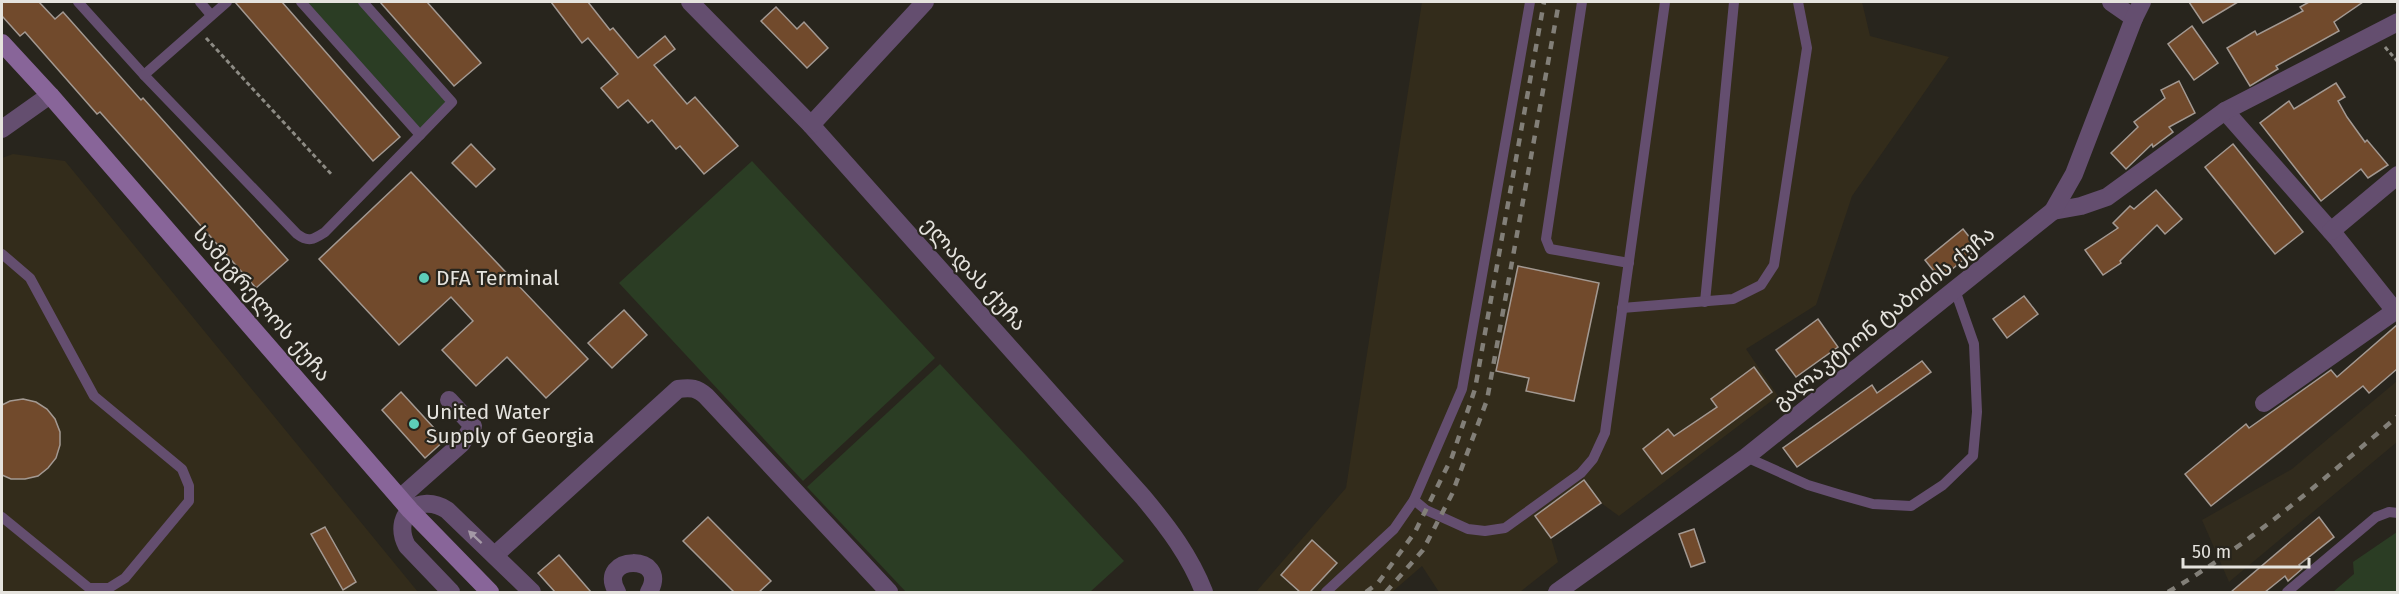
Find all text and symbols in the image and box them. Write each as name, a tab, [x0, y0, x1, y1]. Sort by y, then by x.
street label: ელადას ქუჩა	[916, 212, 1032, 336]
street label: გალაკტიონ ტაბიძის ქუჩა	[1768, 220, 2000, 416]
street label: სამეგრელოს ქუჩა	[188, 221, 336, 387]
place label: DFA Terminal	[436, 265, 559, 291]
marker: DFA Terminal	[417, 271, 431, 285]
place label: United Water Supply of Georgia	[426, 399, 594, 449]
marker: United Water Supply of Georgia	[407, 417, 421, 431]
one-way arrow	[469, 530, 483, 544]
scale bar	[2183, 531, 2309, 569]
text: 50 m	[2192, 541, 2231, 563]

